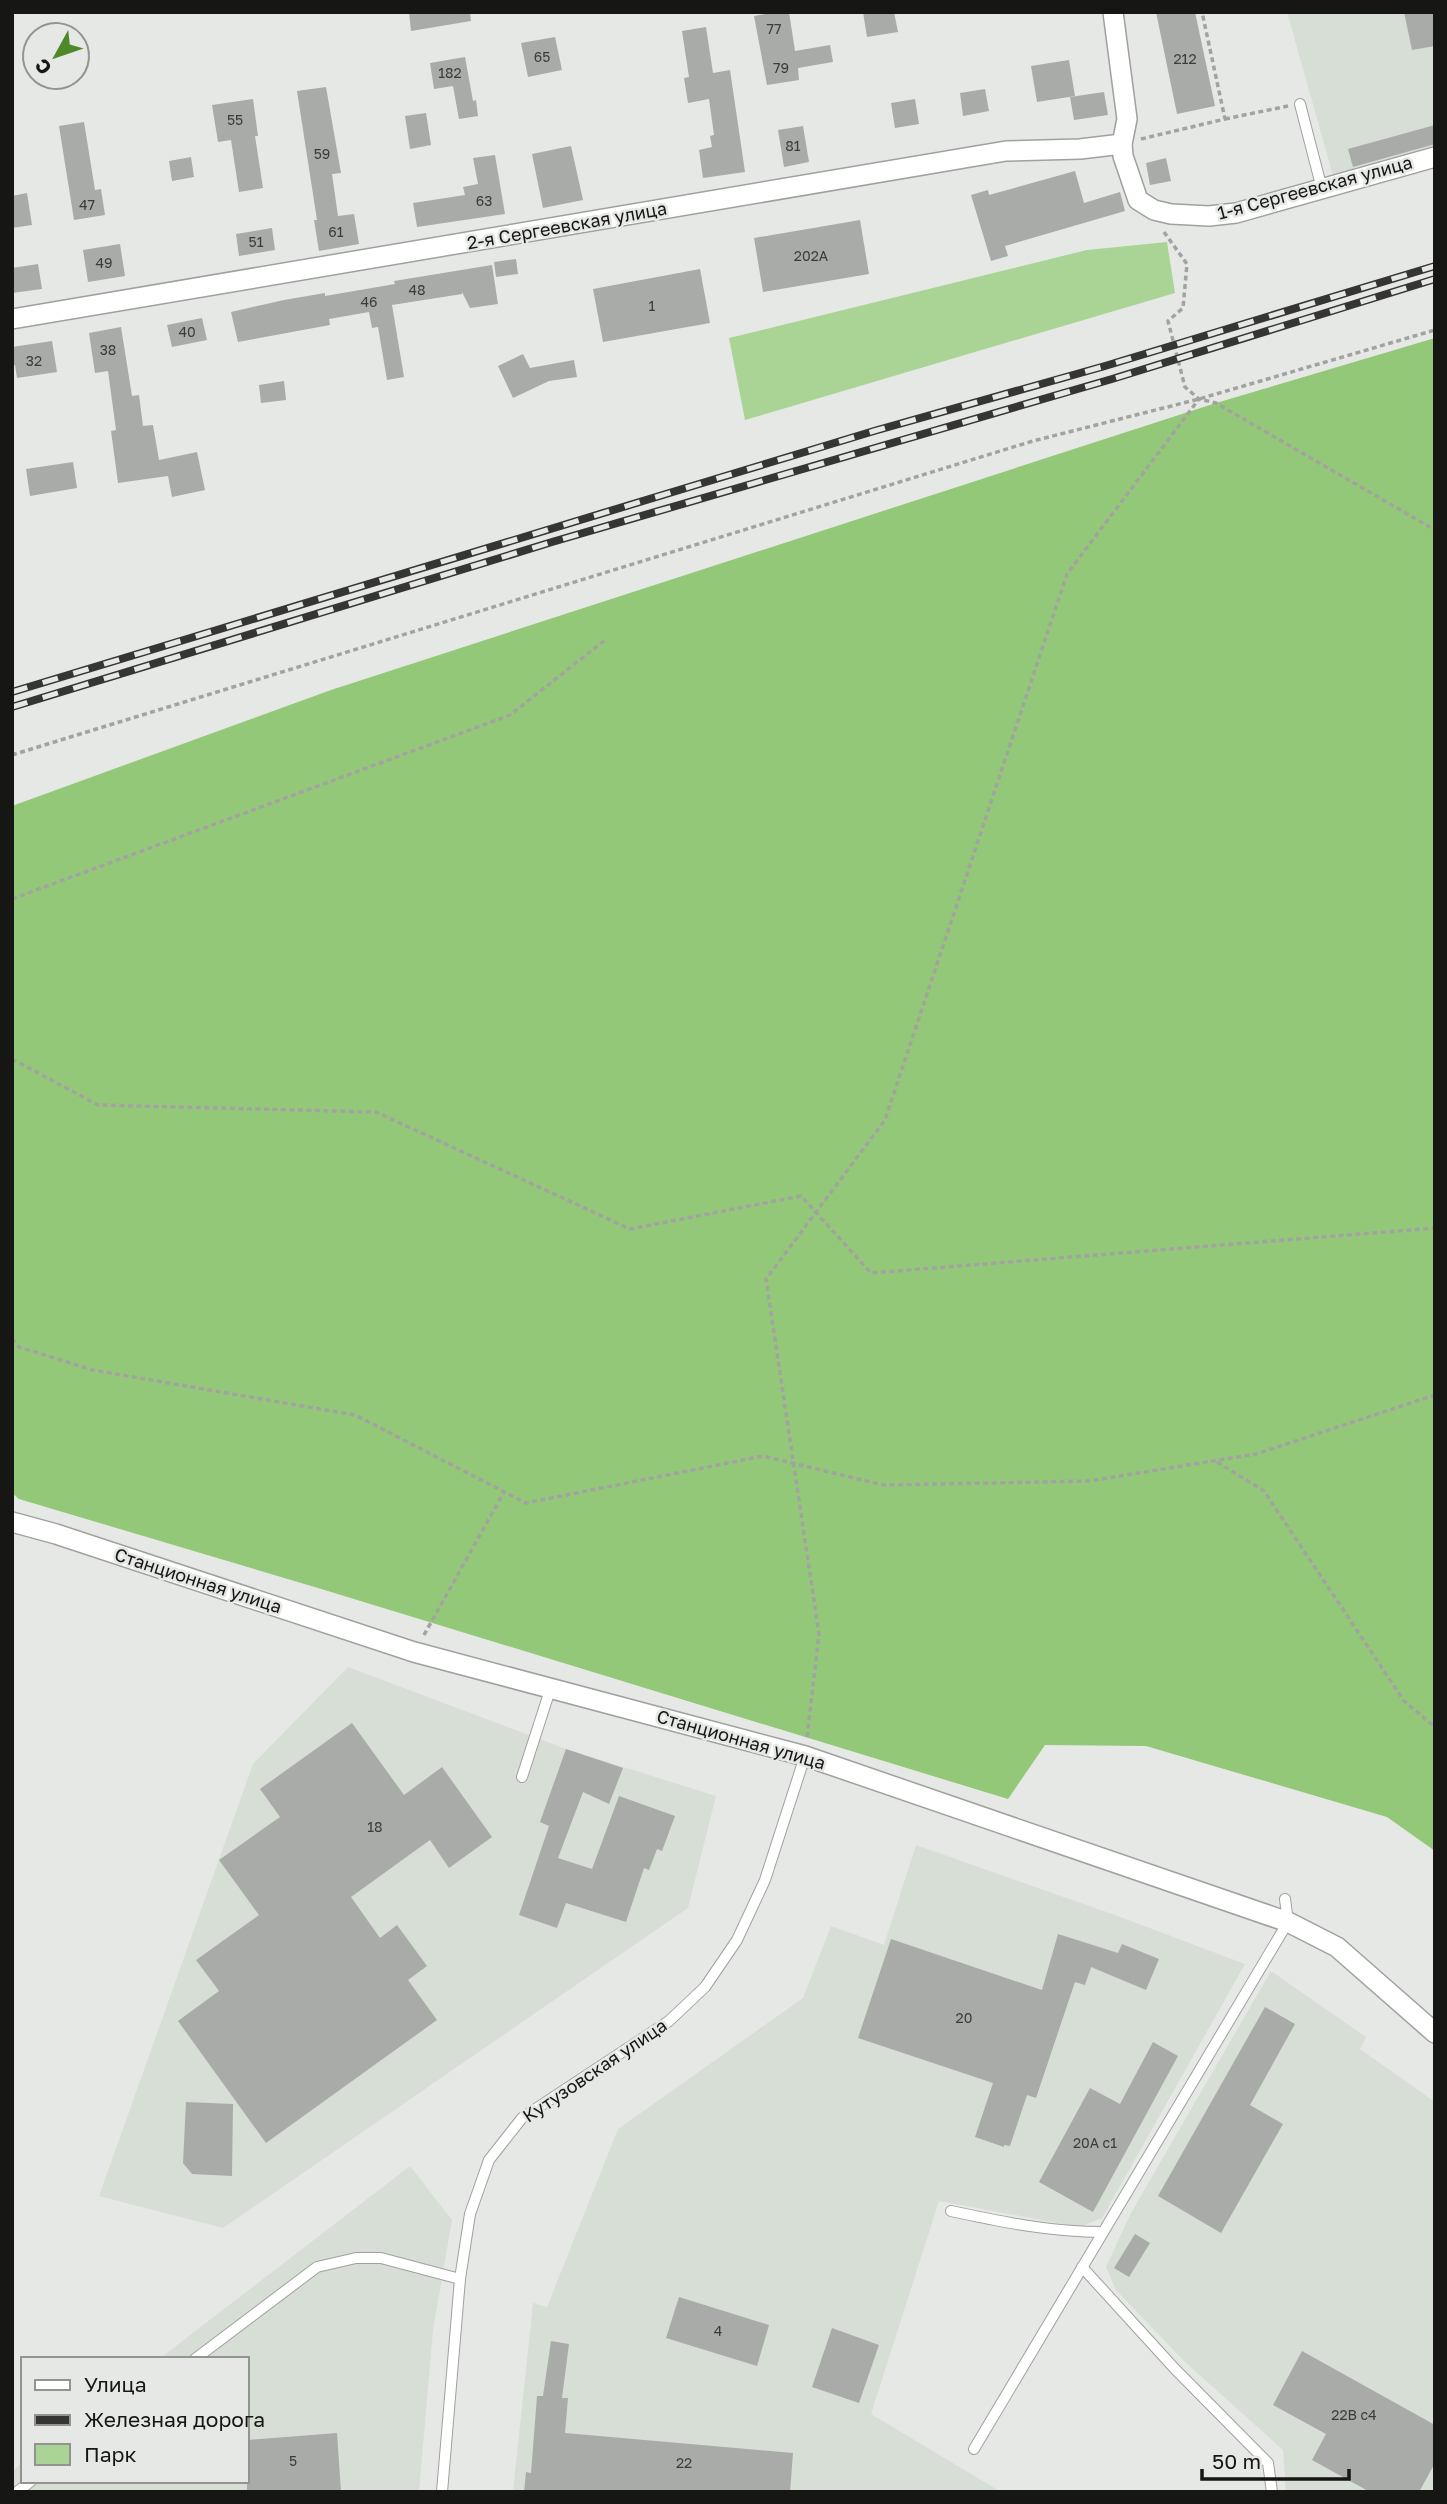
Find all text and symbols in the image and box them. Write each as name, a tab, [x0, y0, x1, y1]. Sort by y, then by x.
house number: 77	[767, 20, 781, 37]
north arrow	[21, 21, 91, 91]
house number: 65	[534, 48, 550, 65]
house number: 212	[1173, 50, 1197, 67]
text: С	[29, 55, 56, 80]
house number: 79	[773, 59, 789, 76]
house number: 182	[438, 64, 462, 81]
house number: 55	[227, 111, 243, 128]
house number: 81	[785, 137, 801, 154]
house number: 59	[314, 145, 330, 162]
street label: 1-я Сергеевская улица	[1215, 150, 1415, 224]
house number: 63	[476, 192, 492, 209]
house number: 47	[79, 196, 95, 213]
street label: 2-я Сергеевская улица	[465, 197, 668, 253]
house number: 61	[328, 223, 344, 240]
house number: 51	[249, 233, 264, 250]
house number: 202А	[794, 247, 829, 264]
house number: 49	[95, 254, 113, 271]
house number: 48	[408, 281, 426, 298]
house number: 46	[360, 293, 378, 310]
house number: 1	[649, 297, 656, 314]
house number: 40	[178, 323, 196, 340]
house number: 38	[100, 341, 116, 358]
house number: 32	[26, 352, 42, 369]
street label: Станционная улица	[112, 1543, 285, 1617]
street label: Станционная улица	[654, 1704, 828, 1774]
house number: 18	[367, 1818, 383, 1835]
house number: 20	[956, 2009, 972, 2026]
street label: Кутузовская улица	[518, 2014, 671, 2127]
house number: 20А с1	[1073, 2134, 1117, 2151]
house number: 4	[714, 2322, 722, 2339]
legend	[21, 2357, 248, 2483]
text: Улица	[84, 2371, 147, 2397]
text: Железная дорога	[84, 2406, 265, 2432]
house number: 22В с4	[1331, 2406, 1377, 2423]
scale bar	[1202, 2438, 1349, 2482]
text: Парк	[84, 2441, 137, 2467]
text: 50 m	[1212, 2448, 1261, 2474]
house number: 5	[289, 2452, 297, 2469]
house number: 22	[676, 2454, 692, 2471]

